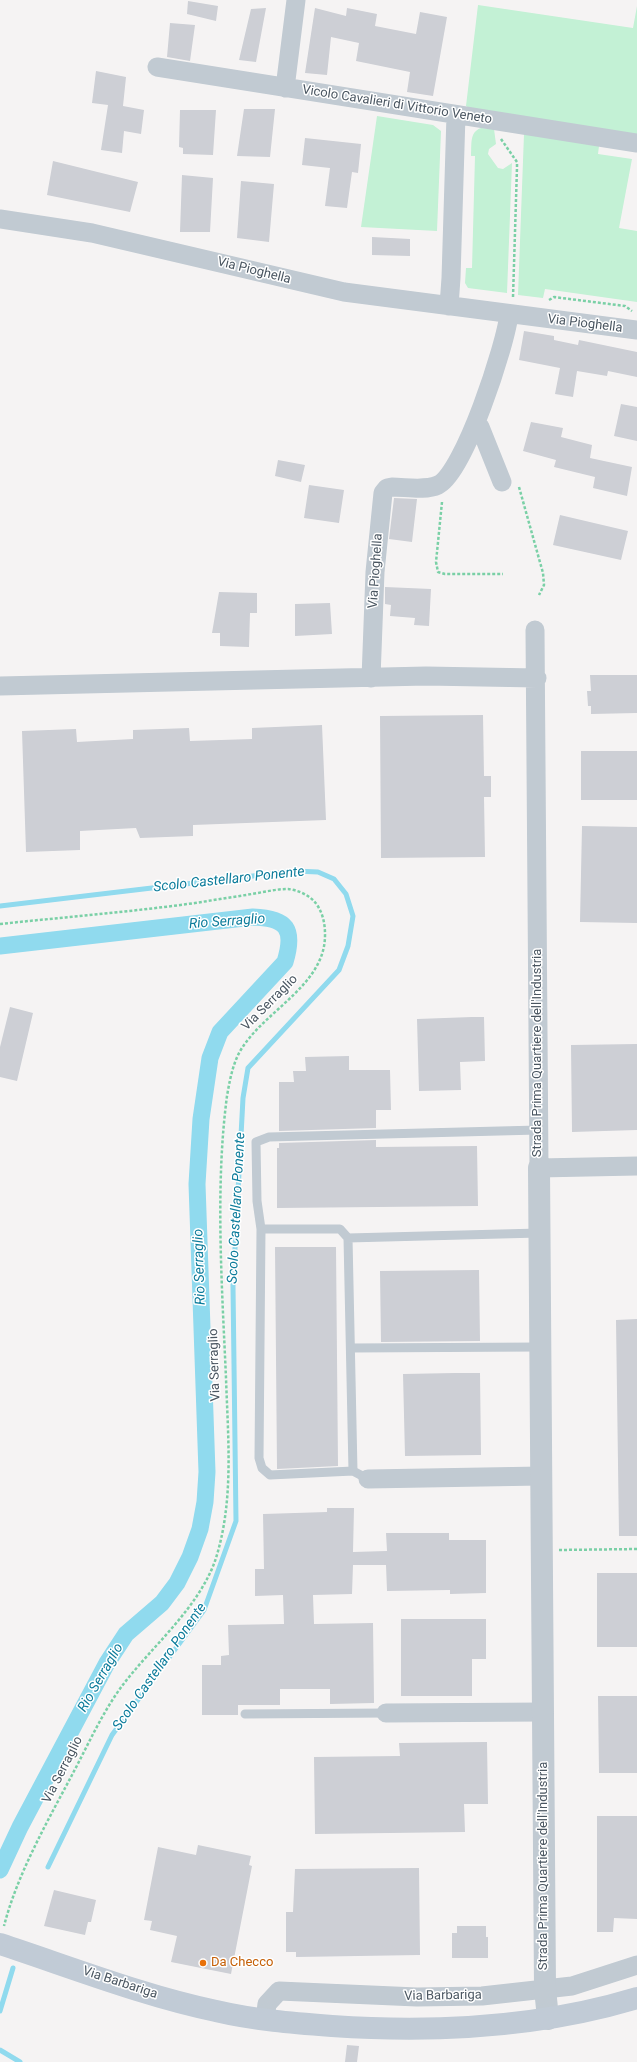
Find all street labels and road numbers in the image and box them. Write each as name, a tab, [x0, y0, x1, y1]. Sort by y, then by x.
street label: Vicolo Cavalieri di Vittorio Veneto	[301, 82, 493, 128]
street label: Via Pioghella	[216, 254, 292, 288]
street label: Via Pioghella	[547, 312, 623, 336]
street label: Via Pioghella	[366, 533, 386, 609]
street label: Strada Prima Quartiere dell'Industria	[530, 949, 546, 1157]
street label: Via Serraglio	[239, 972, 301, 1034]
street label: Via Serraglio	[206, 1328, 224, 1402]
street label: Via Serraglio	[39, 1734, 87, 1806]
street label: Strada Prima Quartiere dell'Industria	[536, 1762, 552, 1970]
street label: Via Barbariga	[81, 1964, 159, 2002]
street label: Via Barbariga	[404, 1988, 482, 2004]

